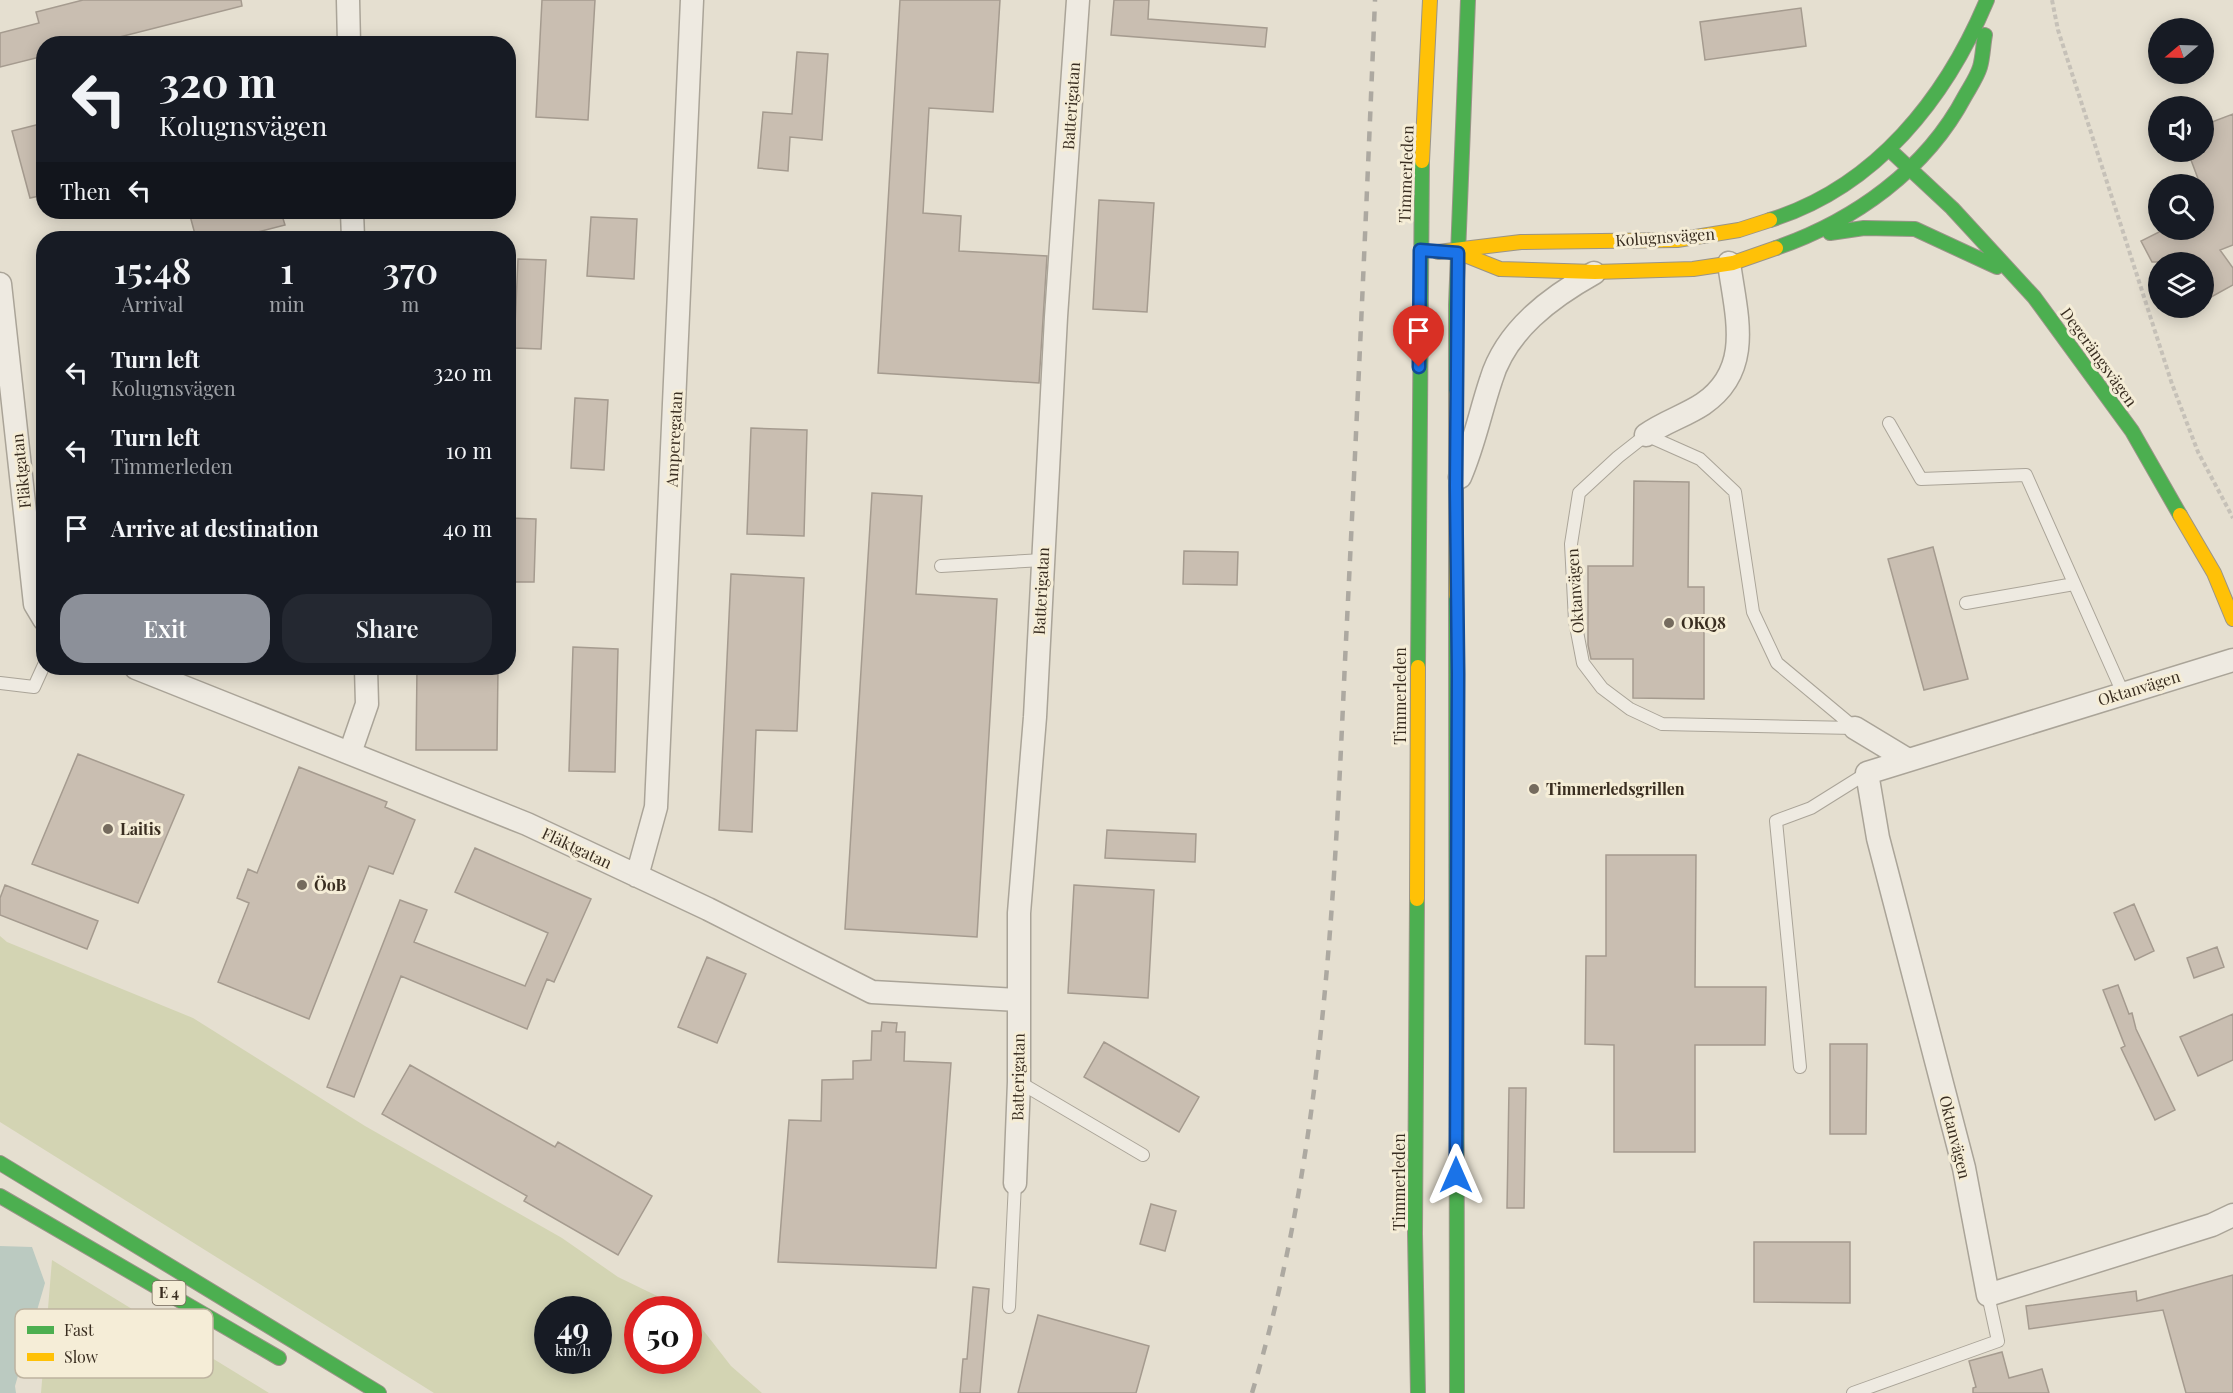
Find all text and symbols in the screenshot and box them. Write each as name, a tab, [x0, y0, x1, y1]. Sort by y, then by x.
north arrow	[2148, 18, 2214, 84]
map controls	[2148, 18, 2214, 318]
text: 320 m	[159, 53, 276, 109]
icon: left	[60, 60, 138, 138]
street label: Batterigatan	[1057, 61, 1084, 151]
button: sound	[2148, 96, 2214, 162]
text: Kolugnsvägen	[159, 107, 327, 143]
street label: Timmerleden	[1393, 125, 1418, 223]
icon: left	[123, 174, 156, 207]
button: search	[2148, 174, 2214, 240]
text: Then	[60, 176, 111, 206]
street label: Kolugnsvägen	[1614, 223, 1716, 250]
text: 15:48	[114, 245, 191, 293]
text: 1	[280, 245, 294, 293]
text: 370	[383, 245, 438, 293]
button: layers	[2148, 252, 2214, 318]
text: Arrival	[122, 290, 183, 317]
text: min	[269, 290, 305, 317]
text: m	[401, 290, 419, 317]
street label: Degerängsvägen	[2056, 303, 2143, 411]
pin	[1393, 305, 1444, 367]
icon: arrive	[1402, 314, 1435, 347]
text: Turn left	[111, 344, 200, 374]
icon: left	[60, 356, 93, 389]
text: 320 m	[433, 357, 492, 387]
text: Kolugnsvägen	[111, 374, 236, 401]
street label: Amperegatan	[660, 390, 687, 488]
text: Turn left	[111, 422, 200, 452]
street label: Fläktgatan	[6, 432, 35, 510]
icon: left	[60, 434, 93, 467]
text: 10 m	[446, 435, 492, 465]
text: Timmerleden	[111, 452, 233, 479]
icon: arrive	[60, 512, 93, 545]
text: Arrive at destination	[111, 513, 319, 543]
text: 40 m	[443, 513, 492, 543]
street label: Batterigatan	[1028, 546, 1053, 635]
street label: Oktanvägen	[1561, 547, 1588, 634]
button: Exit	[60, 594, 270, 663]
button: Share	[282, 594, 492, 663]
place label: OKQ8	[1681, 612, 1726, 633]
marker: OKQ8	[1662, 616, 1676, 630]
street label: Timmerleden	[1389, 647, 1410, 745]
street label: Oktanvägen	[2095, 665, 2183, 710]
place label: Timmerledsgrillen	[1546, 778, 1685, 799]
marker: Timmerledsgrillen	[1527, 782, 1541, 796]
place label: Laitis	[120, 818, 161, 839]
marker: Laitis	[101, 822, 115, 836]
street label: Fläktgatan	[539, 822, 616, 873]
place label: ÖoB	[314, 874, 346, 895]
marker: ÖoB	[295, 878, 309, 892]
street label: Batterigatan	[1006, 1032, 1029, 1121]
street label: Oktanvägen	[1935, 1093, 1976, 1181]
street label: Timmerleden	[1388, 1133, 1409, 1231]
position arrow	[1424, 1143, 1488, 1207]
road number: E 4	[152, 1281, 186, 1305]
speed limit sign: 50	[624, 1296, 702, 1374]
text: 49	[557, 1308, 589, 1348]
legend	[15, 1309, 213, 1378]
text: Fast	[64, 1319, 94, 1340]
text: km/h	[555, 1340, 591, 1360]
text: Slow	[64, 1346, 99, 1367]

